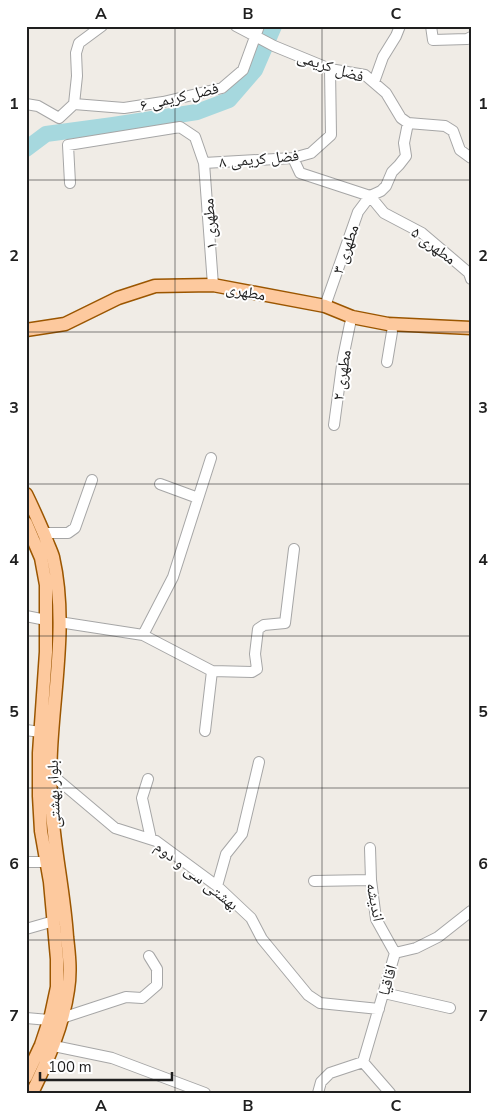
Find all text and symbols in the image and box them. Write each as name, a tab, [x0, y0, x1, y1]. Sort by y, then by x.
text: A	[95, 3, 107, 25]
text: B	[242, 3, 254, 25]
text: C	[391, 3, 402, 25]
street label: فضل کریمی	[295, 46, 367, 88]
street label: فضل کریمی ۶	[138, 77, 221, 117]
text: 1	[9, 93, 19, 115]
text: 1	[478, 93, 488, 115]
street label: فضل کریمی ۸	[218, 145, 300, 173]
street label: مطهری ۱	[197, 198, 223, 250]
street label: مطهری ۳	[327, 222, 365, 277]
street label: مطهری ۵	[406, 222, 460, 270]
text: 2	[9, 245, 19, 267]
text: 2	[478, 245, 488, 267]
street label: مطهری	[224, 277, 267, 307]
street label: مطهری ۲	[327, 348, 357, 402]
text: 3	[9, 397, 19, 419]
text: 3	[478, 397, 488, 419]
text: 4	[9, 549, 19, 571]
text: 4	[478, 549, 488, 571]
text: 5	[9, 701, 19, 723]
text: 5	[478, 701, 488, 723]
street label: بلوار بهشتی	[42, 760, 66, 828]
street label: بهشتی سی و دوم	[150, 836, 243, 916]
text: 6	[9, 853, 19, 875]
text: 6	[478, 853, 488, 875]
street label: اندیشه	[360, 881, 390, 923]
street label: اقاقیا	[373, 962, 403, 998]
text: 7	[9, 1005, 19, 1027]
text: 7	[478, 1005, 488, 1027]
scale bar	[40, 1049, 172, 1081]
text: 100 m	[48, 1057, 92, 1077]
text: A	[95, 1095, 107, 1117]
text: B	[242, 1095, 254, 1117]
text: C	[391, 1095, 402, 1117]

